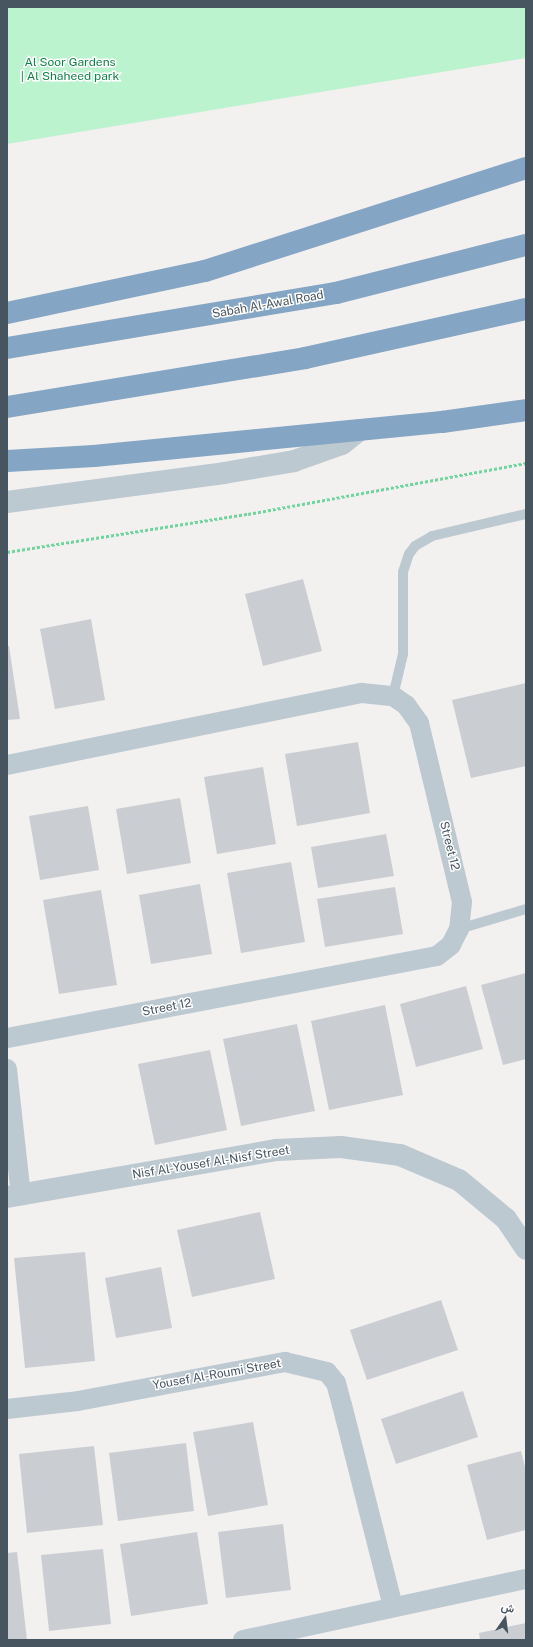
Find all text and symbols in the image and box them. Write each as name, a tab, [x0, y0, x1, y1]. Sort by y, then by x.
park label: Al Soor Gardens | Al Shaheed park	[21, 56, 119, 84]
street label: Sabah Al-Awal Road	[211, 288, 325, 322]
street label: Street 12	[436, 820, 462, 872]
street label: Street 12	[141, 996, 193, 1020]
street label: Nisf Al-Yousef Al-Nisf Street	[131, 1143, 291, 1183]
street label: Yousef Al-Roumi Street	[152, 1357, 282, 1393]
north arrow	[485, 1599, 525, 1639]
text: ش	[500, 1600, 516, 1615]

